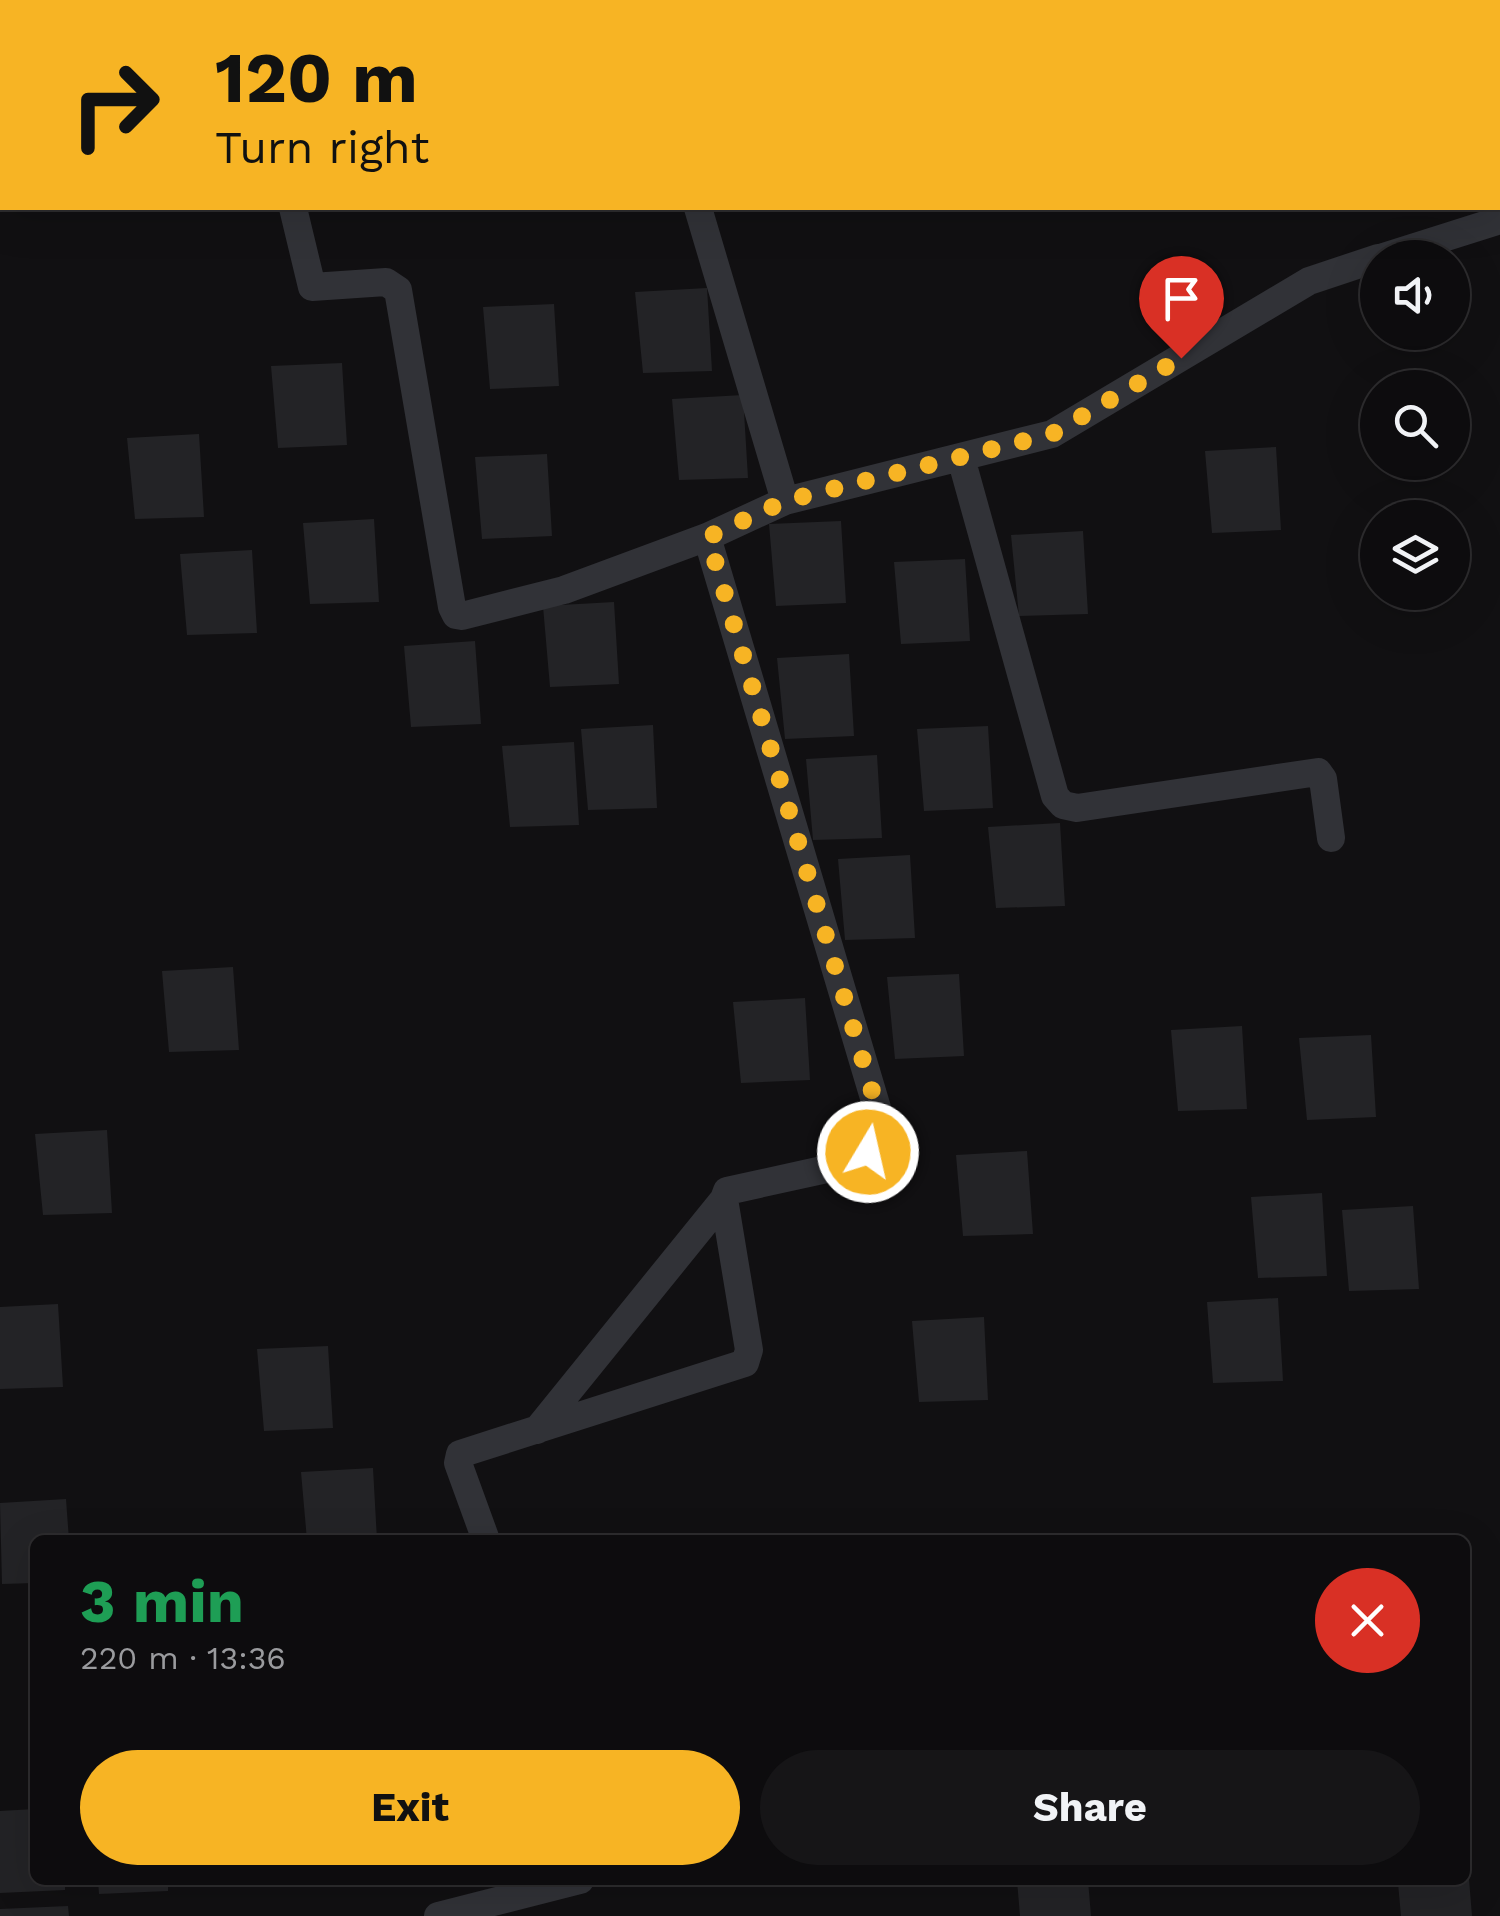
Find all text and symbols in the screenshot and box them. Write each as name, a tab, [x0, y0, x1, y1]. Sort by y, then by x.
text: 120 m	[215, 37, 418, 119]
icon: right	[50, 40, 180, 170]
text: Turn right	[215, 121, 429, 174]
map controls	[1360, 240, 1470, 610]
button: sound	[1360, 240, 1470, 350]
pin	[1139, 256, 1224, 359]
icon: arrive	[1154, 271, 1209, 326]
button: search	[1360, 370, 1470, 480]
button: layers	[1360, 500, 1470, 610]
position arrow	[816, 1100, 920, 1204]
text: 3 min	[80, 1566, 244, 1637]
button: close	[1315, 1568, 1420, 1673]
text: 220 m · 13:36	[80, 1639, 286, 1677]
button: Exit	[80, 1750, 740, 1865]
button: Share	[760, 1750, 1420, 1865]

